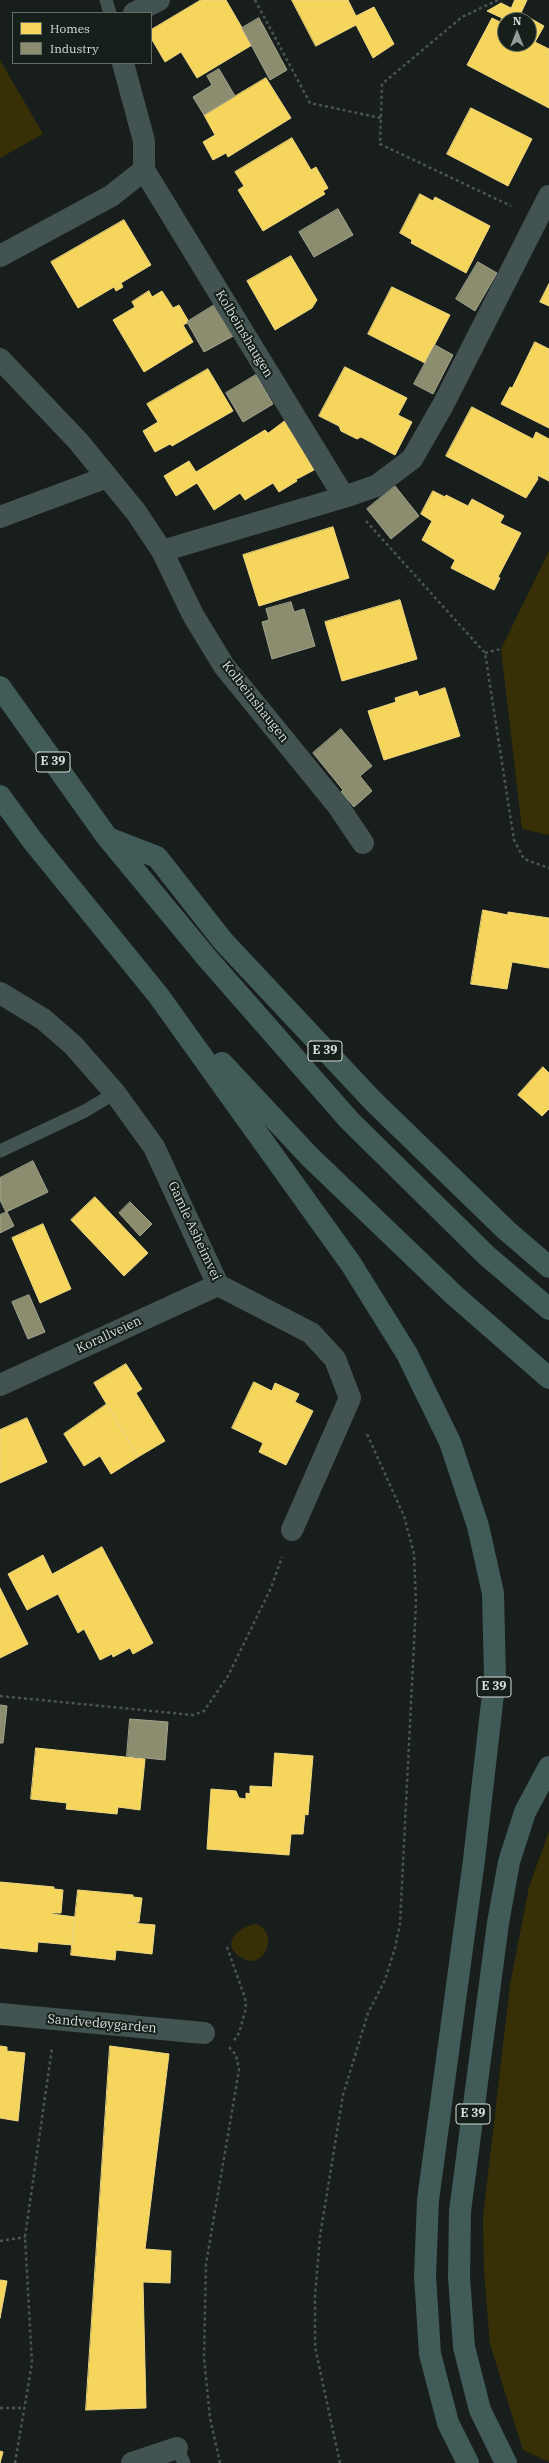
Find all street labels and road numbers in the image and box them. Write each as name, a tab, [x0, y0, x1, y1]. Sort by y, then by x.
street label: Kolbeinshaugen	[212, 287, 276, 381]
street label: Kolbeinshaugen	[218, 658, 292, 746]
road number: E 39	[36, 752, 70, 772]
road number: E 39	[308, 1041, 342, 1061]
street label: Gamle Asheimvei	[164, 1179, 224, 1283]
street label: Korallveien	[74, 1313, 144, 1357]
road number: E 39	[477, 1677, 511, 1697]
street label: Sandvedøygarden	[47, 2011, 157, 2037]
road number: E 39	[456, 2104, 490, 2124]

